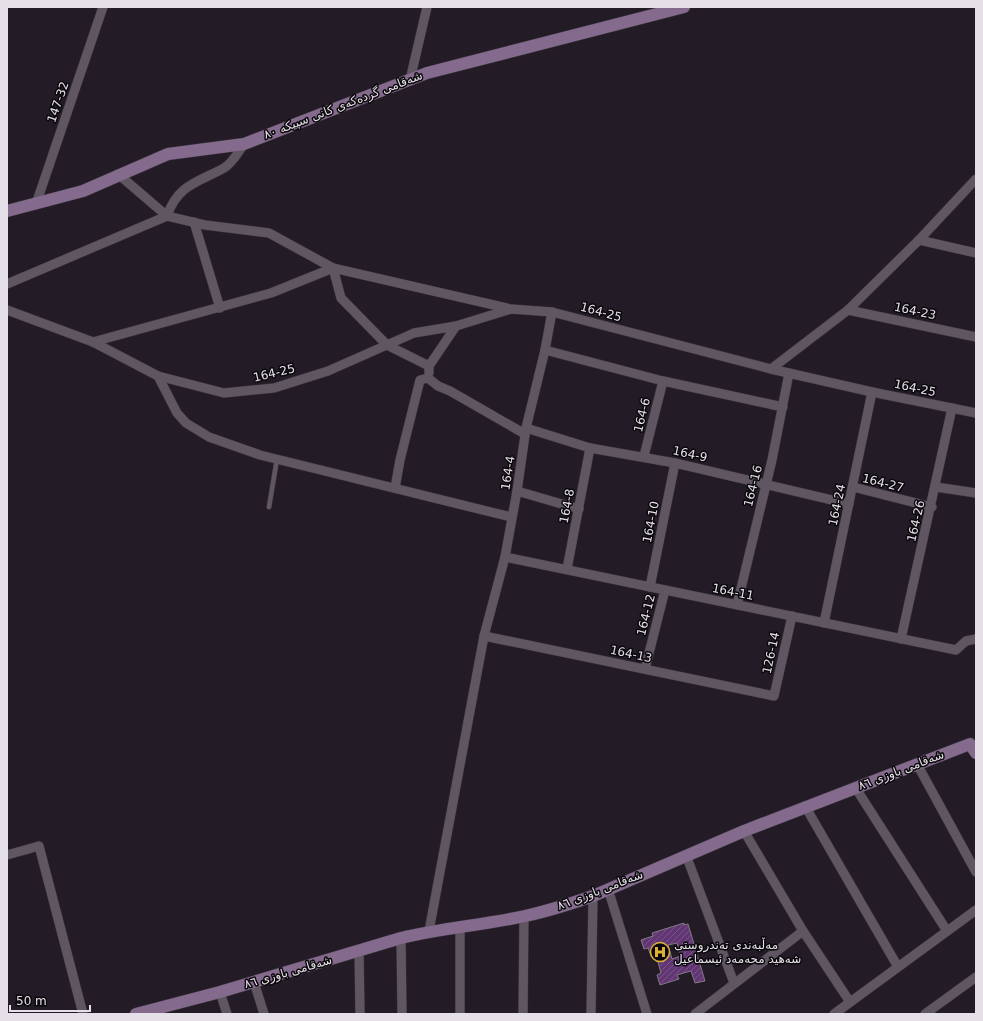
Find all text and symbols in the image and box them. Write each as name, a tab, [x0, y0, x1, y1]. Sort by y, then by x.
street label: شەقامی گردەکەی کانی سپیکە ٨٠	[262, 68, 425, 143]
street label: 147-32	[44, 80, 72, 124]
street label: 164-25	[579, 300, 623, 324]
street label: 164-23	[893, 300, 937, 322]
street label: 164-25	[252, 361, 296, 385]
street label: 164-25	[893, 377, 937, 399]
street label: 164-6	[631, 396, 653, 434]
street label: 164-9	[671, 443, 709, 465]
street label: 164-4	[498, 455, 518, 491]
street label: 164-16	[741, 464, 765, 508]
street label: 164-27	[861, 471, 905, 495]
street label: 164-24	[826, 483, 848, 527]
street label: 164-8	[557, 488, 577, 524]
street label: 164-26	[904, 499, 928, 543]
street label: 164-10	[640, 500, 662, 544]
street label: 164-11	[711, 581, 755, 603]
street label: 164-12	[634, 593, 658, 637]
street label: 126-14	[760, 631, 782, 675]
street label: 164-13	[609, 643, 653, 665]
street label: شەقامی باوزی ٨٦	[856, 747, 946, 794]
street label: شەقامی باوزی ٨٦	[555, 867, 645, 914]
place label: مەڵبەندی تەندروستی شەهید محەمەد ئیسماعیل	[674, 937, 801, 966]
hospital icon: مەڵبەندی تەندروستی شەهید محەمەد ئیسماعیل	[649, 941, 671, 963]
street label: شەقامی باوزی ٨٦	[242, 953, 334, 992]
scale bar	[10, 987, 90, 1013]
text: 50 m	[16, 994, 47, 1008]

